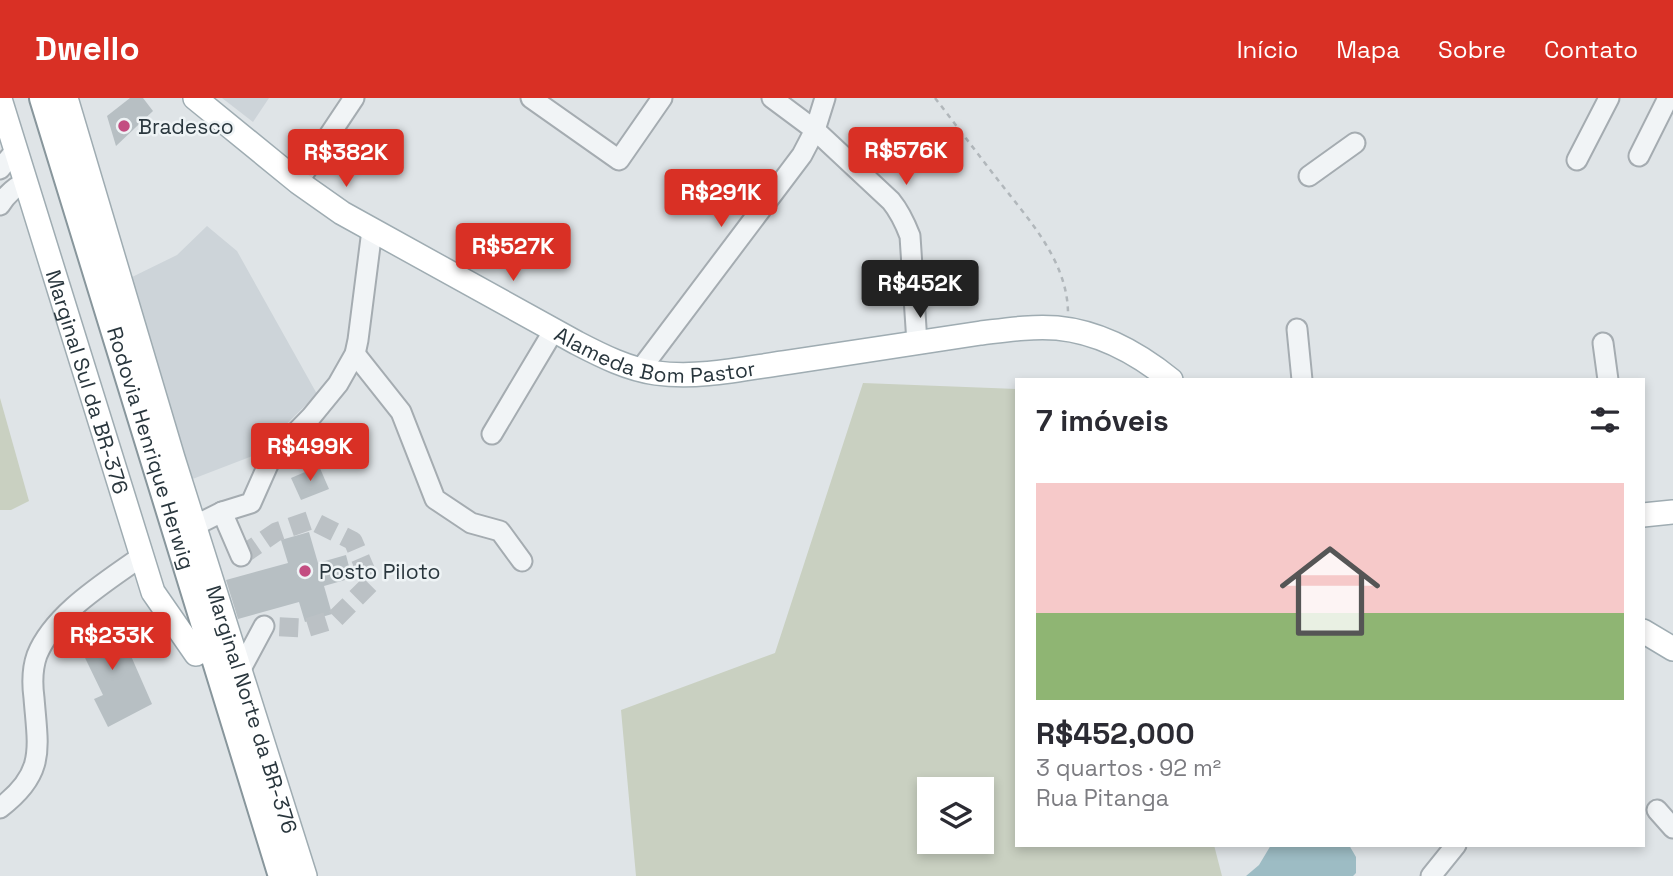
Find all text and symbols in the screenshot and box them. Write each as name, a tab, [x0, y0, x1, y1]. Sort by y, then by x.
text: Dwello	[35, 28, 140, 70]
text: Início	[1237, 34, 1298, 65]
text: Mapa	[1336, 34, 1400, 65]
text: Sobre	[1438, 34, 1506, 65]
text: Contato	[1544, 34, 1638, 65]
place label: Bradesco	[138, 113, 234, 140]
marker: Bradesco	[116, 118, 132, 134]
pin: R$576K	[849, 127, 963, 187]
pin: R$382K	[289, 130, 403, 189]
text: R$576K	[864, 135, 948, 165]
text: R$382K	[304, 137, 388, 167]
pin: R$291K	[664, 170, 778, 229]
text: R$291K	[680, 177, 762, 207]
pin: R$527K	[456, 223, 570, 283]
text: R$527K	[472, 231, 554, 261]
pin: R$452K	[863, 260, 977, 320]
street label: Marginal Sul da BR-376	[40, 266, 135, 497]
text: R$452K	[878, 268, 962, 298]
street label: Alameda Bom Pastor	[550, 320, 757, 388]
street label: Rodovia Henrique Herwig	[102, 323, 201, 572]
text: 7 imóveis	[1036, 401, 1169, 440]
icon: filters	[1586, 401, 1624, 439]
pin: R$499K	[253, 424, 367, 483]
text: R$499K	[267, 431, 353, 461]
icon: home	[1267, 528, 1393, 654]
place label: Posto Piloto	[319, 558, 440, 585]
marker: Posto Piloto	[297, 563, 313, 579]
street label: Marginal Norte da BR-376	[200, 582, 304, 837]
pin: R$233K	[55, 612, 169, 672]
text: R$233K	[70, 620, 154, 650]
text: R$452,000	[1036, 714, 1195, 753]
text: 3 quartos · 92 m²	[1036, 753, 1221, 783]
map controls	[917, 777, 994, 854]
button: layers	[917, 777, 994, 854]
text: Rua Pitanga	[1036, 783, 1169, 813]

